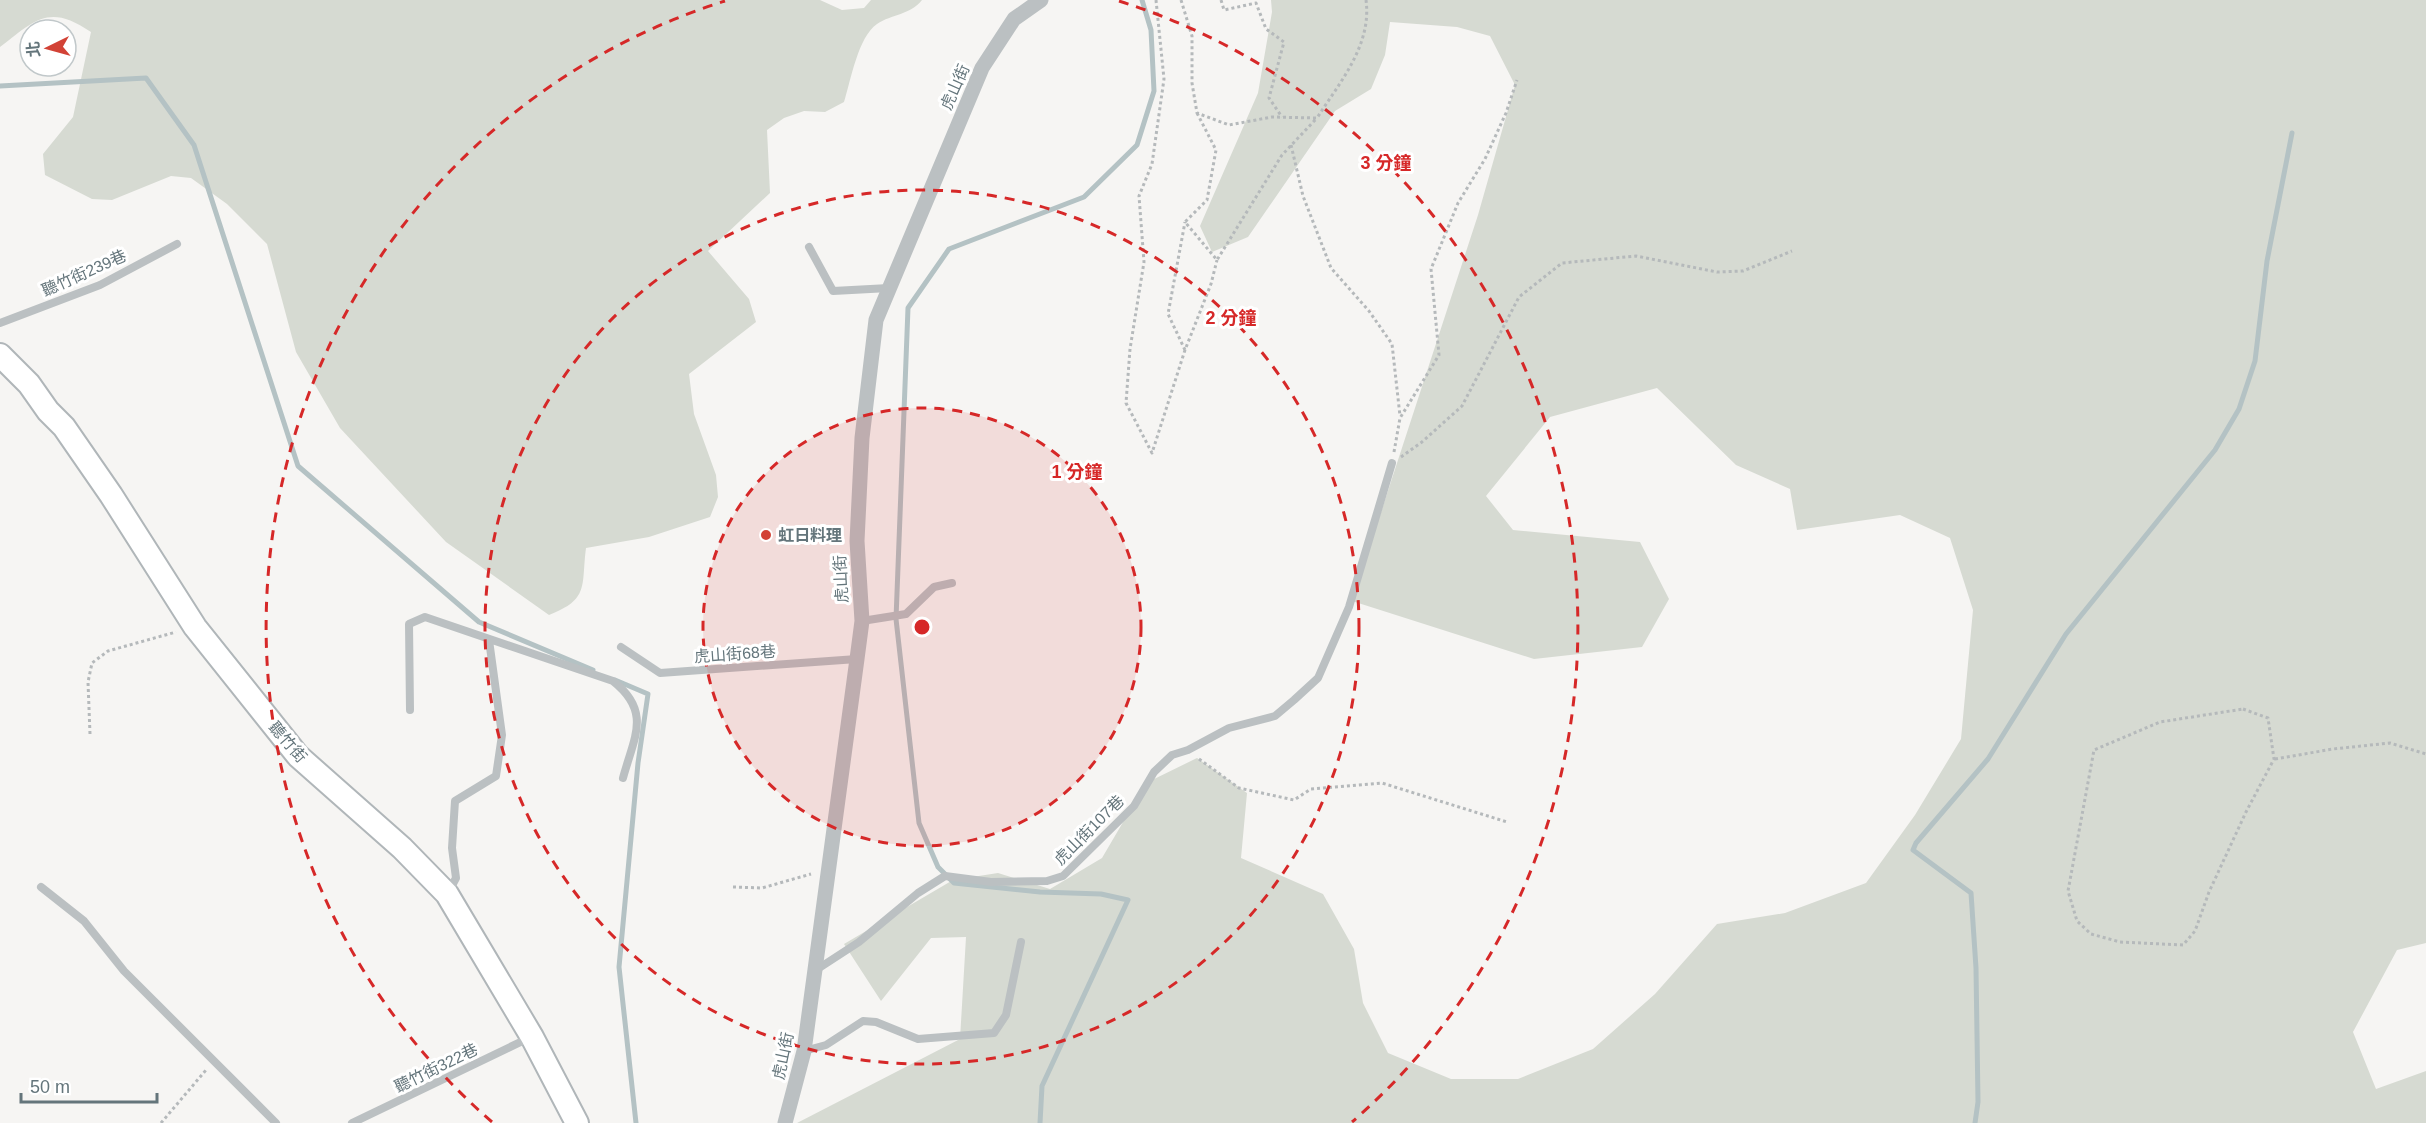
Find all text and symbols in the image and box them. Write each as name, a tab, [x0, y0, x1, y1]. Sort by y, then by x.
north arrow	[18, 18, 78, 78]
text: 北	[24, 41, 43, 58]
street label: 虎山街	[937, 62, 973, 112]
text: 3 分鐘	[1360, 153, 1412, 173]
street label: 聽竹街239巷	[39, 247, 129, 299]
text: 2 分鐘	[1205, 308, 1257, 328]
text: 1 分鐘	[1051, 462, 1103, 482]
place label: 虹日料理	[778, 526, 842, 544]
marker: 虹日料理	[759, 528, 773, 542]
street label: 虎山街	[831, 555, 851, 603]
centre of rings	[912, 617, 932, 637]
street label: 虎山街68巷	[694, 643, 776, 665]
street label: 聽竹街	[266, 718, 310, 766]
street label: 虎山街107巷	[1051, 792, 1127, 868]
street label: 虎山街	[770, 1031, 796, 1081]
street label: 聽竹街322巷	[392, 1040, 480, 1096]
scale bar	[21, 1066, 158, 1104]
text: 50 m	[30, 1077, 70, 1097]

